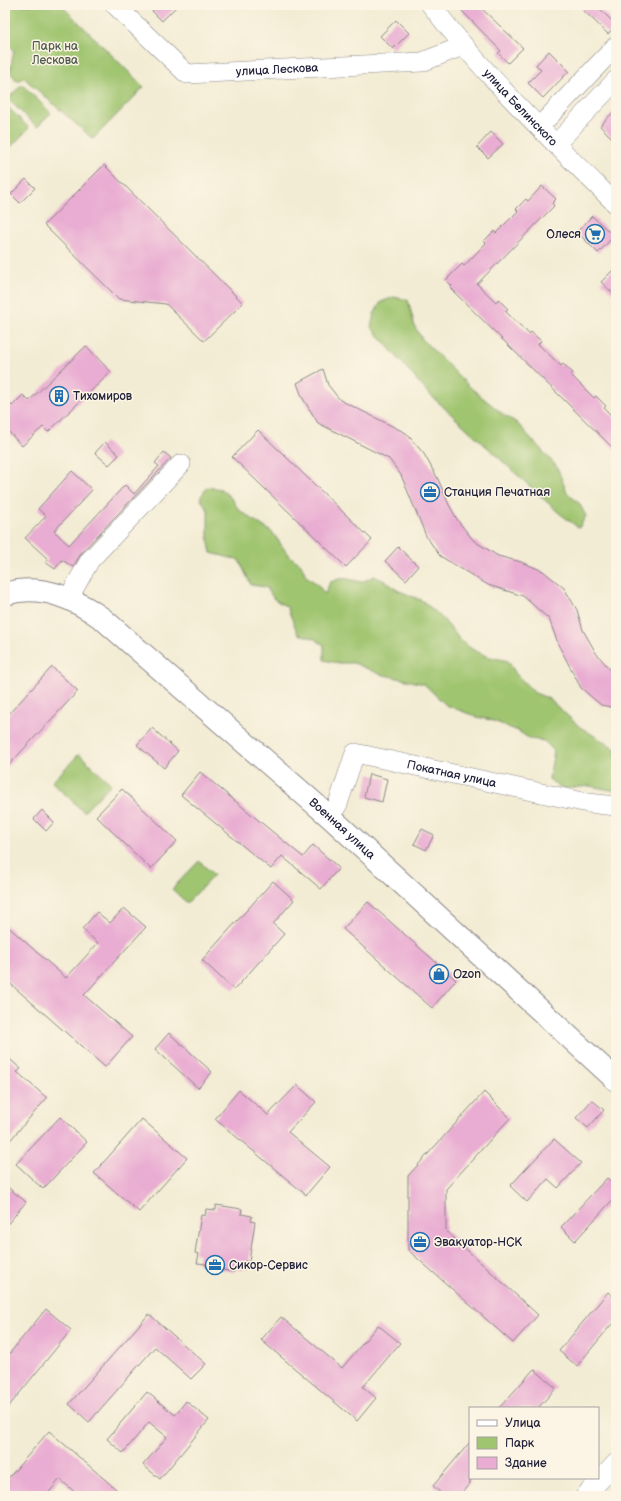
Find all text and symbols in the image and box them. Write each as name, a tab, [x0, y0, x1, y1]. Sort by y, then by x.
park label: Парк на Лескова	[31, 39, 78, 68]
street label: улица Лескова	[236, 60, 319, 79]
street label: улица Белинского	[480, 66, 561, 149]
supermarket icon: Олеся	[584, 223, 606, 245]
place label: Олеся	[546, 227, 581, 242]
building icon: Тихомиров	[48, 385, 70, 407]
place label: Тихомиров	[73, 389, 133, 404]
office icon: Станция Печатная	[419, 481, 441, 503]
place label: Станция Печатная	[444, 485, 550, 500]
street label: Покатная улица	[406, 757, 498, 791]
street label: Военная улица	[306, 795, 378, 862]
shop icon: Ozon	[428, 963, 450, 985]
place label: Ozon	[453, 967, 481, 982]
office icon: Эвакуатор-НСК	[409, 1231, 431, 1253]
place label: Эвакуатор-НСК	[434, 1235, 522, 1250]
office icon: Сикор-Сервис	[204, 1254, 226, 1276]
place label: Сикор-Сервис	[229, 1258, 308, 1273]
legend	[469, 1407, 599, 1479]
text: Улица	[505, 1416, 541, 1431]
text: Парк	[505, 1436, 535, 1451]
text: Здание	[505, 1456, 547, 1471]

